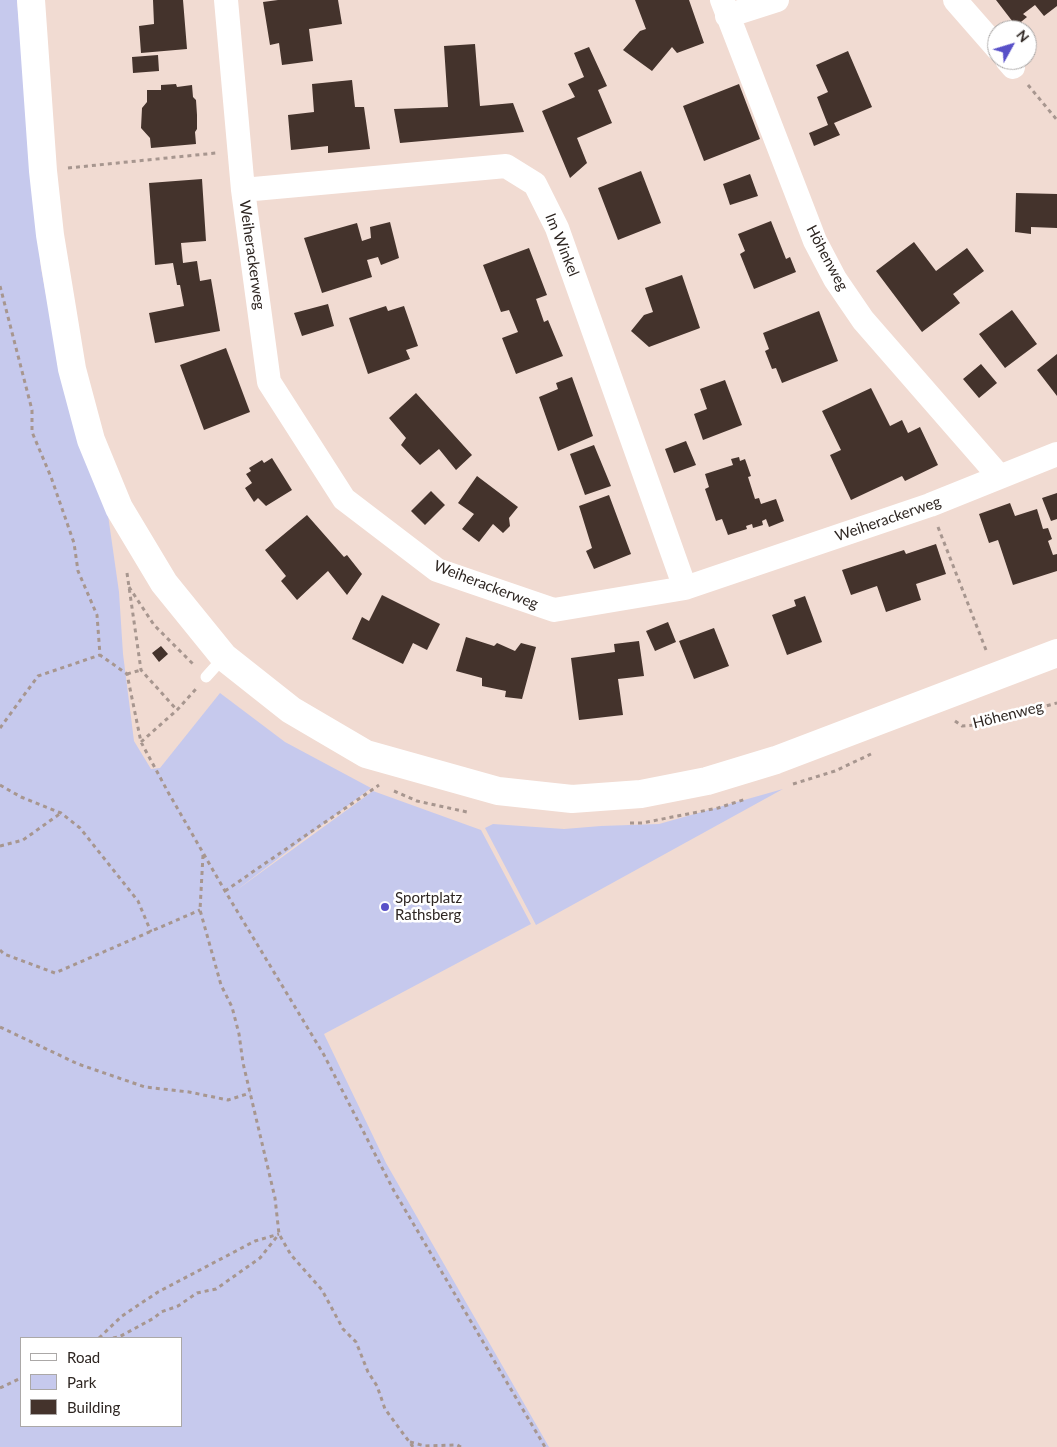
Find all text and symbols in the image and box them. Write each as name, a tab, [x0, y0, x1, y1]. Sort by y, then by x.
north arrow	[987, 20, 1037, 70]
text: N	[1013, 26, 1033, 45]
street label: Weiherackerweg	[235, 199, 269, 311]
street label: Im Winkel	[541, 211, 583, 279]
street label: Höhenweg	[802, 222, 852, 294]
street label: Weiherackerweg	[833, 493, 943, 545]
street label: Weiherackerweg	[431, 557, 541, 613]
street label: Höhenweg	[971, 698, 1045, 732]
place label: Sportplatz Rathsberg	[395, 889, 462, 924]
marker: Sportplatz Rathsberg	[379, 901, 391, 913]
legend	[20, 1337, 182, 1427]
text: Road	[67, 1348, 100, 1366]
text: Park	[67, 1373, 96, 1391]
text: Building	[67, 1398, 120, 1416]

